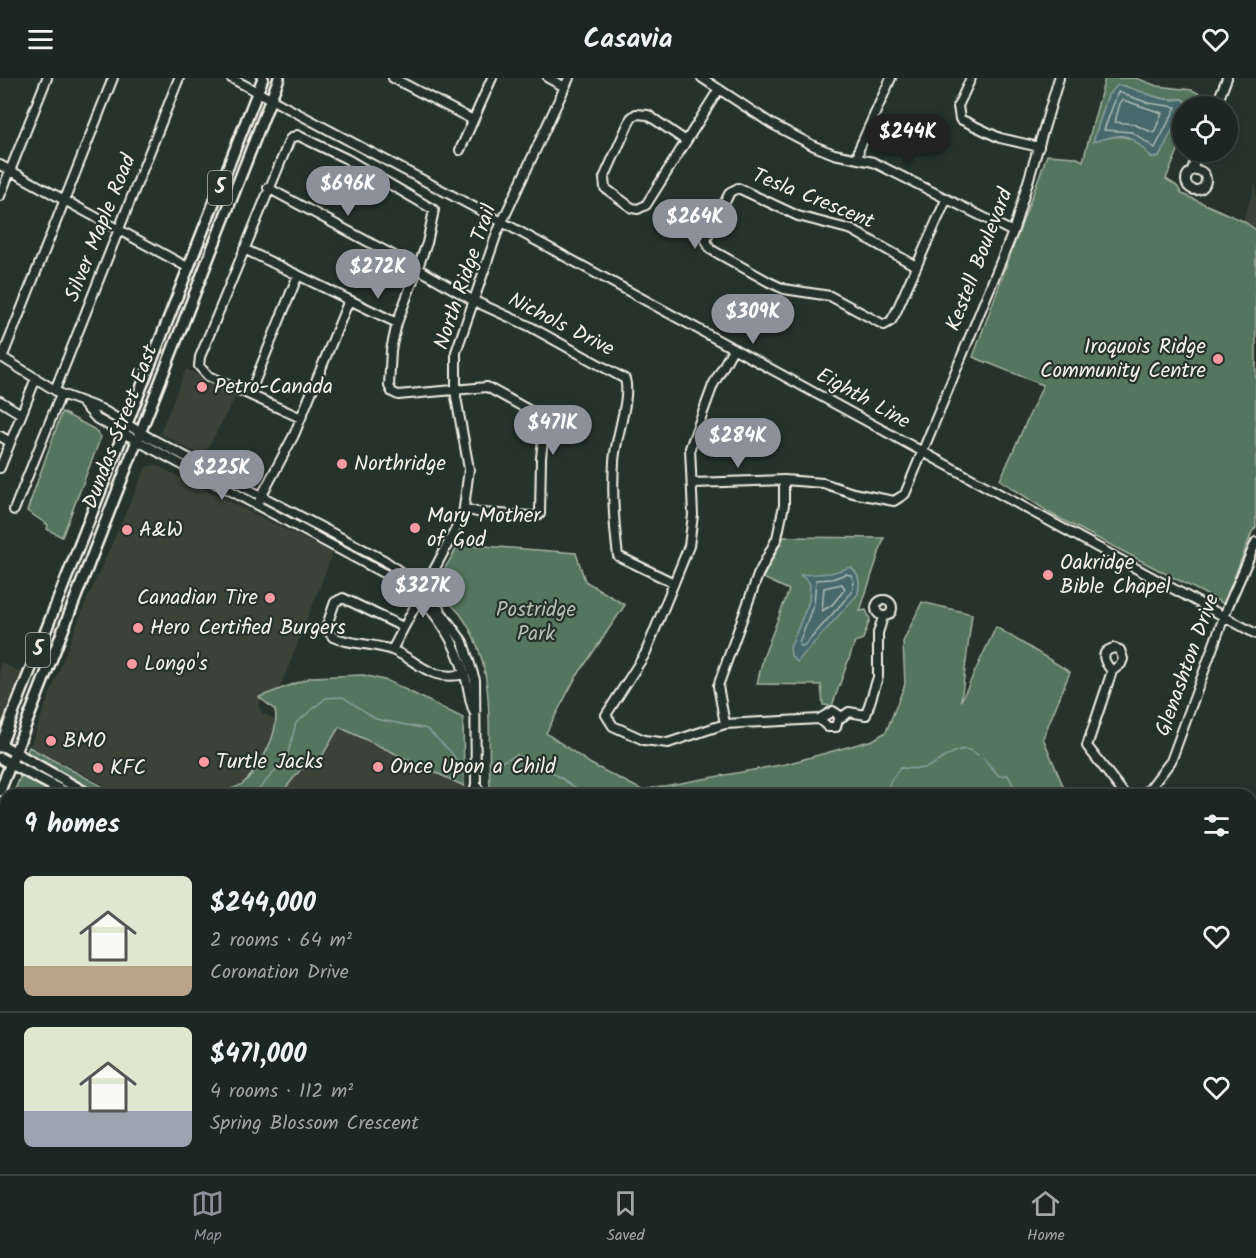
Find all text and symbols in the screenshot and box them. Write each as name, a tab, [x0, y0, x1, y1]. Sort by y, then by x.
text: Casavia	[584, 18, 673, 61]
icon: menu	[24, 23, 57, 56]
icon: heart	[1199, 23, 1232, 56]
map controls	[1172, 96, 1238, 162]
button: locate	[1172, 96, 1238, 162]
pin: $244K	[866, 114, 950, 165]
text: $244K	[879, 117, 937, 149]
street label: Silver Maple Road	[56, 149, 146, 307]
street label: Tesla Crescent	[747, 160, 880, 239]
pin: $696K	[306, 166, 390, 217]
text: $696K	[320, 169, 376, 201]
road number: 5	[208, 171, 232, 205]
street label: Kestell Boulevard	[938, 183, 1023, 336]
pin: $264K	[653, 199, 737, 250]
street label: North Ridge Trail	[426, 200, 506, 354]
text: $264K	[666, 202, 724, 234]
pin: $272K	[336, 249, 420, 300]
text: $272K	[350, 252, 406, 284]
street label: Nichols Drive	[502, 284, 620, 366]
pin: $309K	[711, 294, 795, 345]
text: $309K	[725, 297, 781, 329]
place label: Iroquois Ridge Community Centre	[1040, 331, 1207, 388]
street label: Dundas Street East	[75, 339, 168, 514]
marker: Iroquois Ridge Community Centre	[1211, 352, 1225, 366]
street label: Eighth Line	[810, 359, 917, 439]
place label: Petro-Canada	[214, 371, 333, 404]
marker: Petro-Canada	[195, 380, 209, 394]
pin: $471K	[511, 405, 595, 456]
text: $471K	[528, 408, 578, 440]
pin: $284K	[696, 418, 780, 469]
text: $284K	[709, 421, 767, 453]
place label: Northridge	[354, 448, 446, 481]
pin: $225K	[180, 450, 264, 501]
text: $225K	[193, 453, 251, 485]
marker: Northridge	[335, 457, 349, 471]
place label: Mary Mother of God	[427, 500, 542, 557]
place label: A&W	[139, 514, 183, 547]
marker: Mary Mother of God	[408, 521, 422, 535]
marker: A&W	[120, 523, 134, 537]
place label: Oakridge Bible Chapel	[1060, 547, 1171, 604]
pin: $327K	[381, 568, 465, 619]
marker: Oakridge Bible Chapel	[1041, 568, 1055, 582]
text: $327K	[395, 571, 451, 603]
place label: Canadian Tire	[137, 582, 259, 615]
street label: Glenashton Drive	[1147, 588, 1229, 741]
marker: Canadian Tire	[263, 591, 277, 605]
park label: Postridge Park	[496, 594, 576, 651]
place label: Hero Certified Burgers	[150, 612, 346, 645]
marker: Hero Certified Burgers	[131, 621, 145, 635]
road number: 5	[26, 633, 50, 667]
place label: Longo's	[144, 648, 208, 681]
marker: Longo's	[125, 657, 139, 671]
place label: BMO	[63, 725, 106, 758]
marker: BMO	[44, 734, 58, 748]
place label: Turtle Jacks	[216, 746, 323, 779]
place label: Once Upon a Child	[390, 751, 556, 784]
place label: KFC	[110, 752, 146, 785]
marker: Turtle Jacks	[197, 755, 211, 769]
marker: Once Upon a Child	[371, 760, 385, 774]
marker: KFC	[91, 761, 105, 775]
text: 9 homes	[24, 804, 120, 846]
icon: filters	[1200, 809, 1233, 842]
text: $244,000	[210, 883, 316, 925]
icon: home	[72, 900, 144, 972]
icon: heart	[1200, 920, 1233, 953]
text: 2 rooms · 64 m²	[210, 925, 352, 957]
text: Coronation Drive	[210, 957, 349, 989]
text: $471,000	[210, 1034, 307, 1076]
icon: home	[72, 1051, 144, 1123]
icon: heart	[1200, 1071, 1233, 1104]
text: 4 rooms · 112 m²	[210, 1076, 353, 1108]
text: Spring Blossom Crescent	[210, 1108, 419, 1140]
tab: Map	[191, 1187, 224, 1248]
tab: Saved	[607, 1187, 645, 1248]
tab: Home	[1027, 1187, 1065, 1248]

